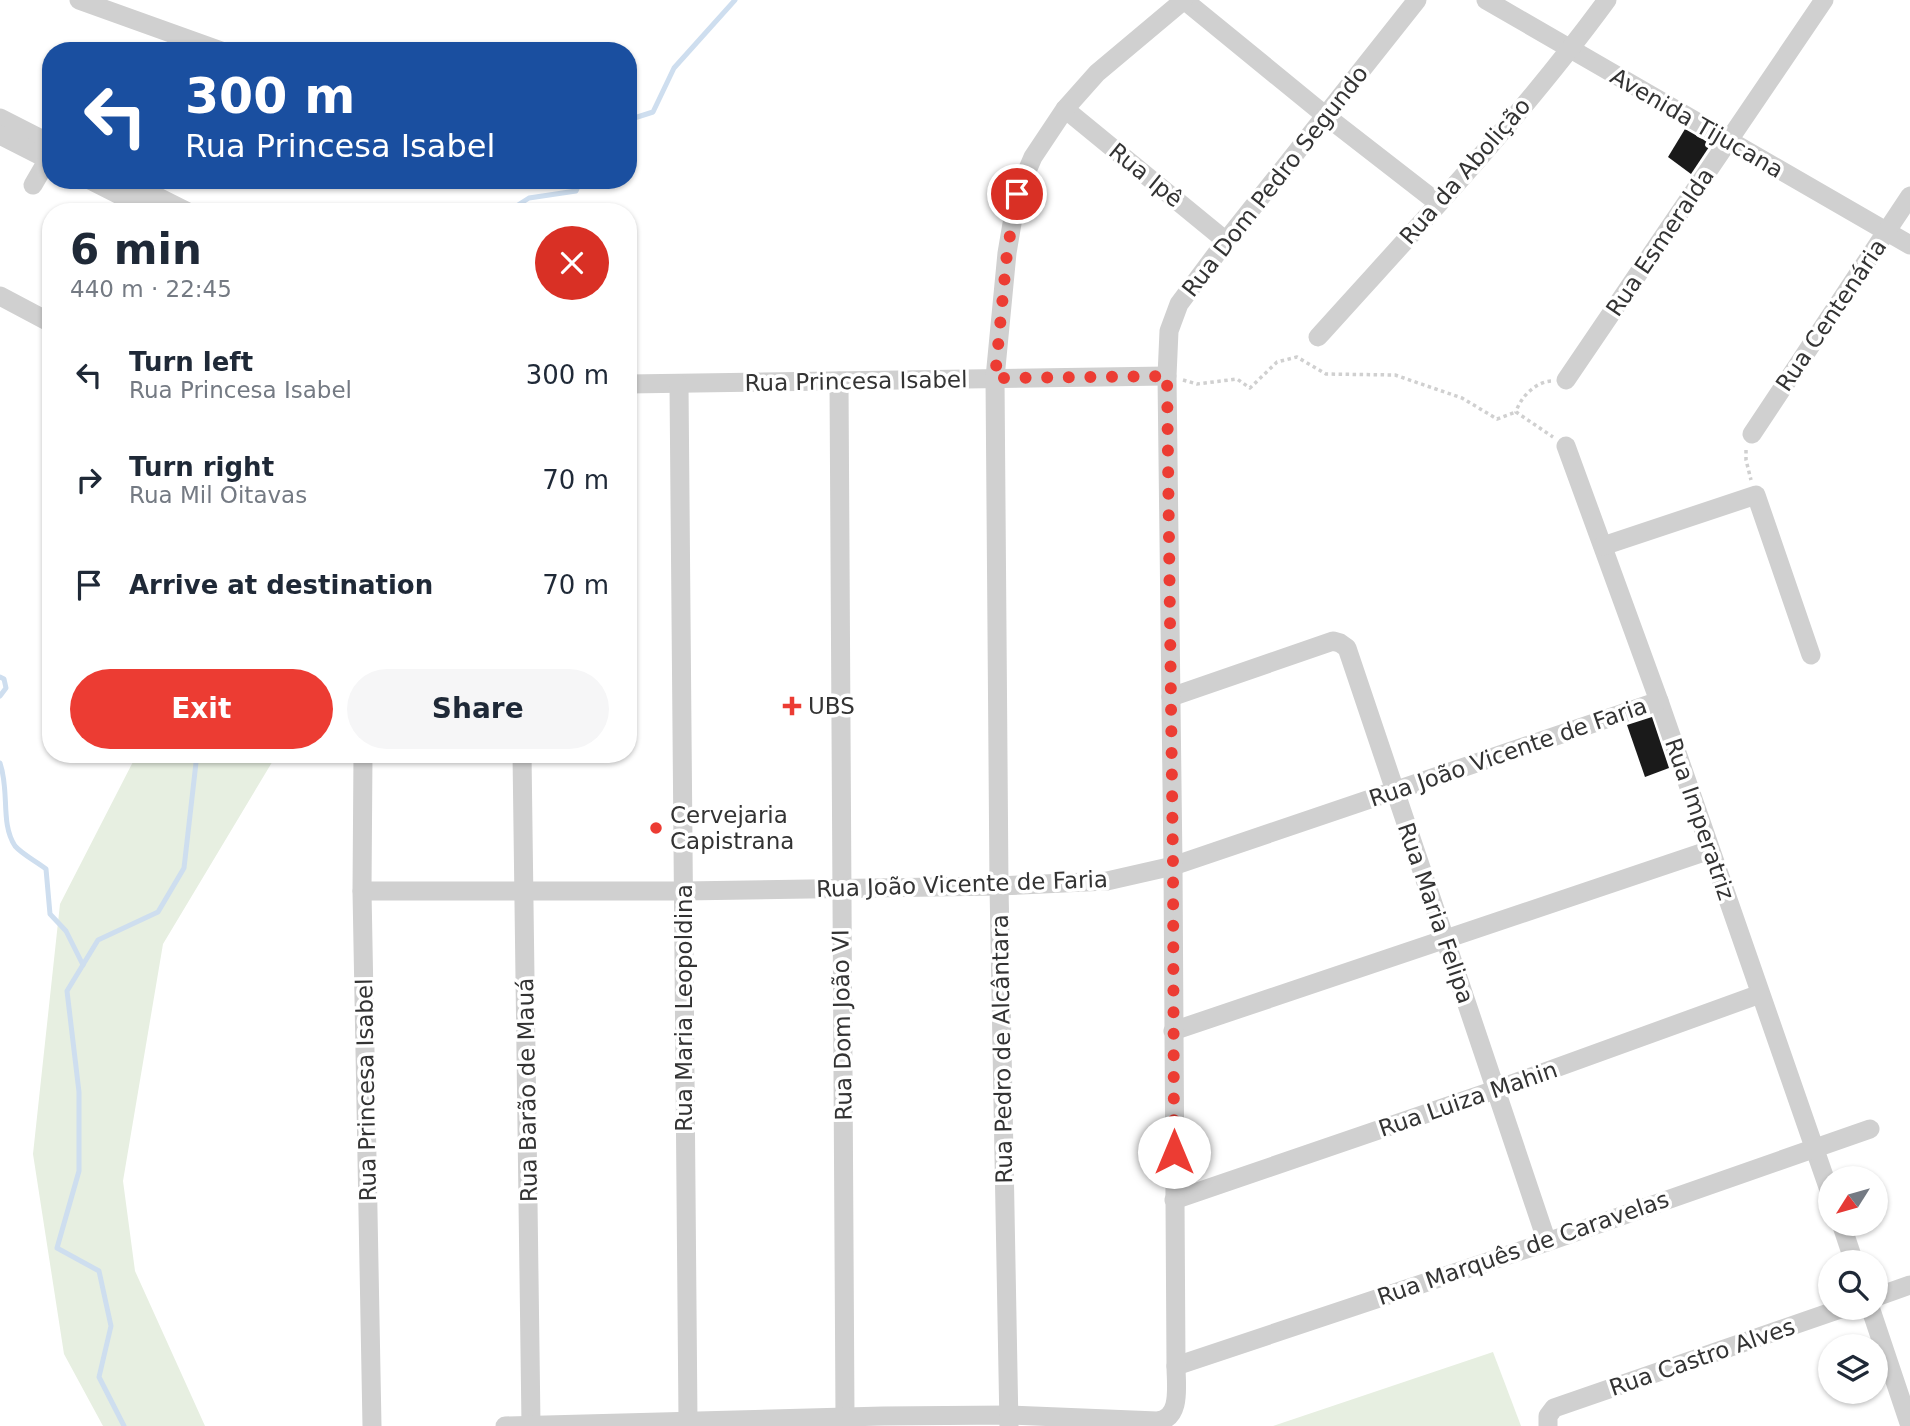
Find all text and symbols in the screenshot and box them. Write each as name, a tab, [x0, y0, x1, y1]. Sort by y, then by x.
street label: Rua Dom Pedro Segundo	[1177, 60, 1373, 302]
street label: Avenida Tijucana	[1606, 63, 1788, 183]
text: 300 m	[185, 68, 355, 125]
icon: left	[70, 70, 161, 161]
street label: Rua da Abolição	[1395, 93, 1535, 249]
text: Rua Princesa Isabel	[185, 127, 495, 165]
street label: Rua Ipê	[1104, 138, 1188, 212]
street label: Rua Esmeralda	[1601, 163, 1719, 321]
pin	[987, 164, 1047, 224]
icon: arrive	[998, 175, 1036, 213]
text: 6 min	[70, 225, 202, 274]
button: close	[535, 226, 609, 300]
street label: Rua Centenária	[1771, 234, 1891, 396]
text: 440 m · 22:45	[70, 276, 232, 302]
text: Turn left	[129, 347, 253, 377]
icon: left	[70, 356, 108, 394]
text: 300 m	[526, 360, 609, 390]
street label: Rua Princesa Isabel	[744, 366, 968, 396]
text: Rua Princesa Isabel	[129, 377, 352, 403]
text: Turn right	[129, 452, 274, 482]
icon: right	[70, 461, 108, 499]
text: 70 m	[542, 465, 609, 495]
text: Rua Mil Oitavas	[129, 482, 307, 508]
icon: arrive	[70, 566, 108, 604]
text: Arrive at destination	[129, 570, 433, 600]
text: 70 m	[542, 570, 609, 600]
button: Exit	[70, 669, 333, 749]
button: Share	[347, 669, 609, 749]
street label: Rua João Vicente de Faria	[1366, 692, 1650, 812]
place label: UBS	[808, 693, 855, 719]
marker: UBS	[782, 696, 802, 716]
street label: Rua Imperatriz	[1660, 735, 1740, 903]
place label: Cervejaria Capistrana	[670, 802, 794, 854]
street label: Rua Maria Felipa	[1393, 819, 1479, 1007]
marker: Cervejaria Capistrana	[648, 820, 664, 836]
street label: Rua João Vicente de Faria	[816, 866, 1108, 902]
street label: Rua Maria Leopoldina	[671, 884, 697, 1132]
street label: Rua Pedro de Alcântara	[987, 914, 1017, 1184]
street label: Rua Dom João VI	[827, 929, 857, 1121]
street label: Rua Princesa Isabel	[351, 978, 381, 1202]
street label: Rua Barão de Mauá	[512, 978, 542, 1202]
street label: Rua Luiza Mahin	[1375, 1056, 1561, 1142]
position arrow	[1137, 1115, 1211, 1189]
north arrow	[1818, 1166, 1888, 1236]
map controls	[1818, 1166, 1888, 1404]
street label: Rua Marquês de Caravelas	[1374, 1186, 1672, 1310]
button: search	[1818, 1250, 1888, 1320]
street label: Rua Castro Alves	[1606, 1313, 1798, 1401]
button: layers	[1818, 1334, 1888, 1404]

